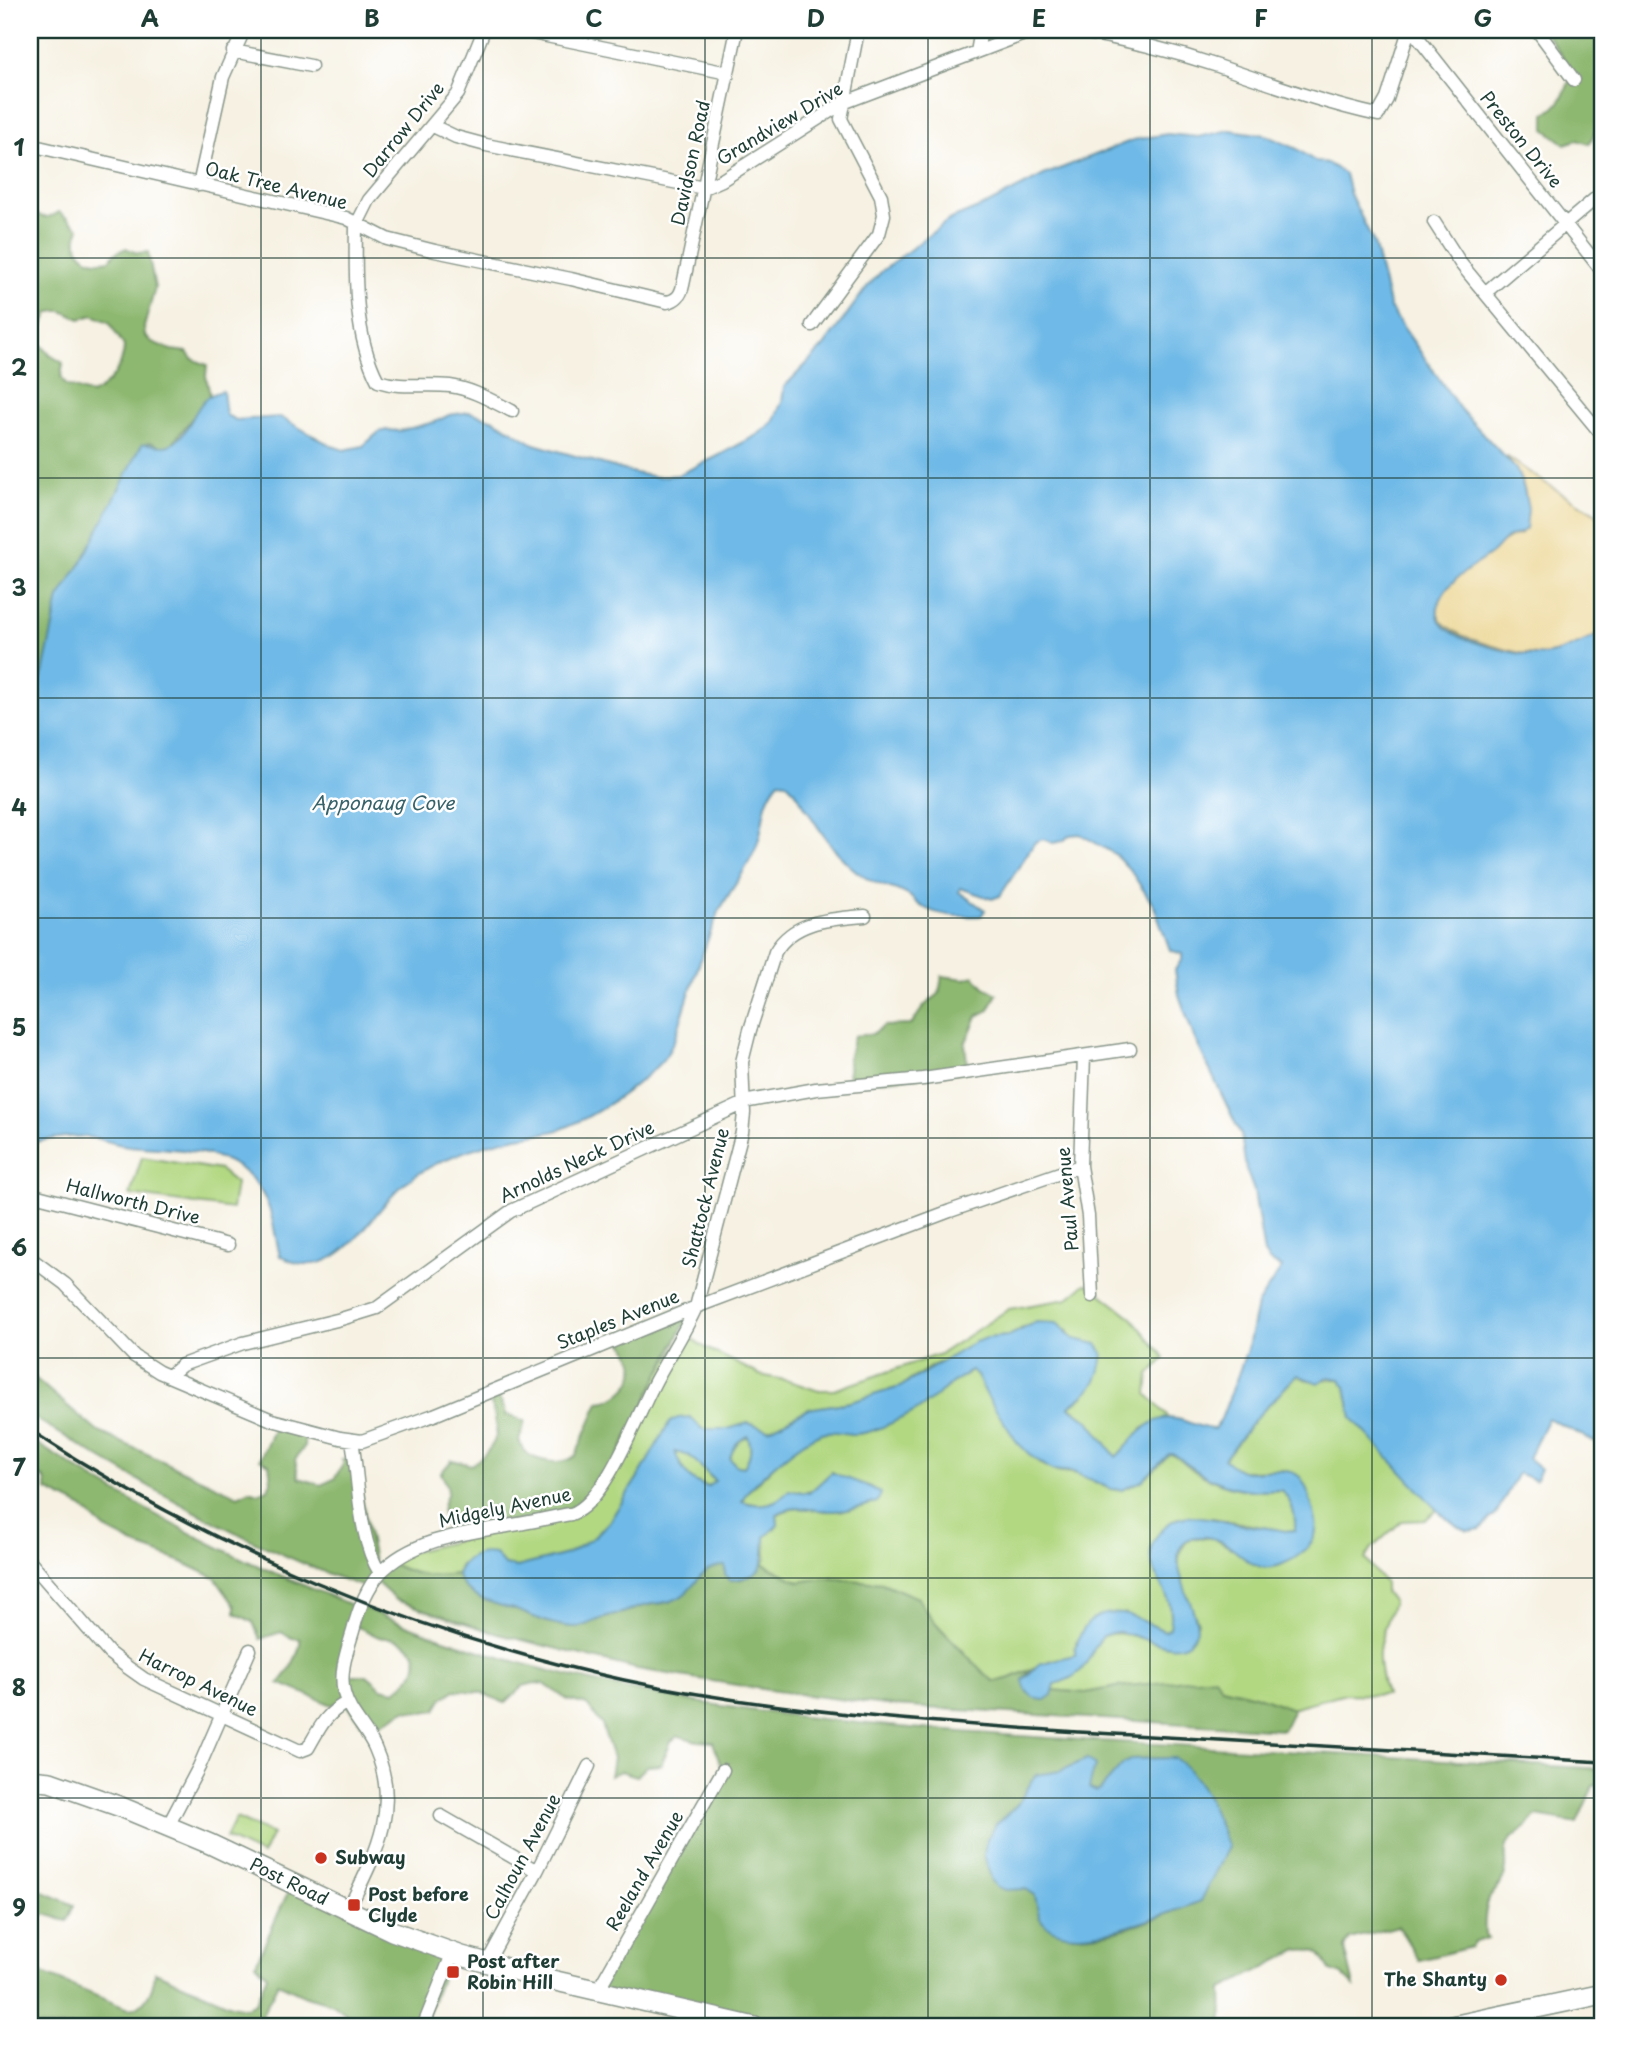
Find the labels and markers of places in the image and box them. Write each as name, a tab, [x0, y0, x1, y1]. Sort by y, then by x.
place label: Subway	[335, 1843, 405, 1870]
marker: Subway	[313, 1850, 329, 1866]
place label: Post before Clyde	[368, 1880, 469, 1928]
marker: Post before Clyde	[346, 1897, 362, 1913]
place label: Post after Robin Hill	[467, 1947, 560, 1995]
marker: Post after Robin Hill	[445, 1964, 461, 1980]
place label: The Shanty	[1384, 1965, 1487, 1992]
marker: The Shanty	[1493, 1972, 1509, 1988]

